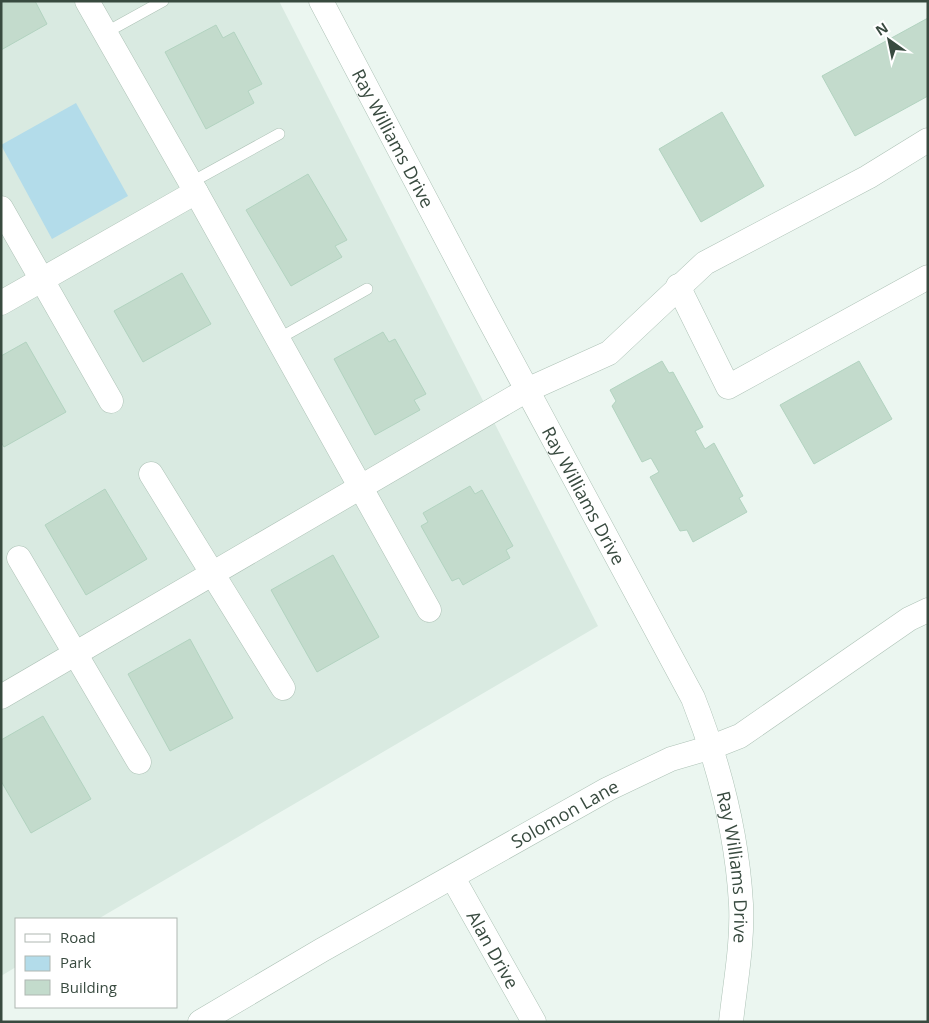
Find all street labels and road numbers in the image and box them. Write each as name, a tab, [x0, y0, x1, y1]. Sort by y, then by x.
street label: Ray Williams Drive	[347, 65, 440, 212]
street label: Ray Williams Drive	[537, 422, 631, 569]
street label: Solomon Lane	[506, 774, 622, 853]
street label: Ray Williams Drive	[712, 788, 753, 944]
street label: Alan Drive	[462, 906, 525, 993]

